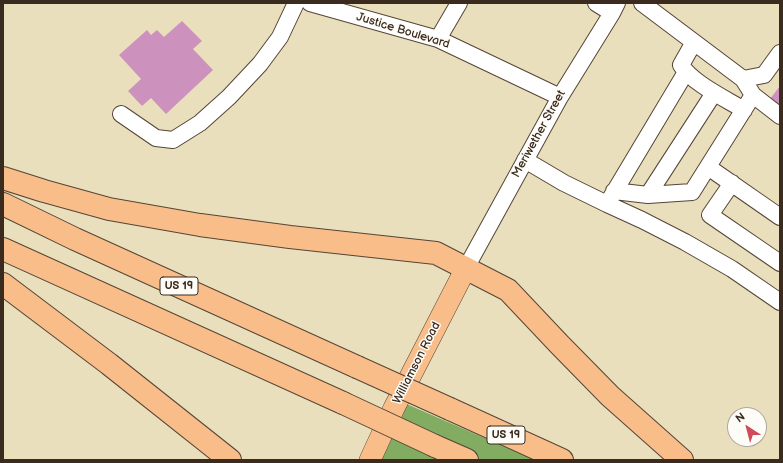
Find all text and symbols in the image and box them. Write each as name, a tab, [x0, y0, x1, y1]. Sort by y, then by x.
street label: Justice Boulevard	[355, 10, 451, 52]
street label: Meriwether Street	[509, 88, 569, 180]
road number: US 19	[160, 277, 198, 295]
street label: Williamson Road	[390, 320, 444, 406]
north arrow	[727, 407, 767, 447]
text: N	[733, 410, 747, 425]
road number: US 19	[487, 426, 525, 444]

